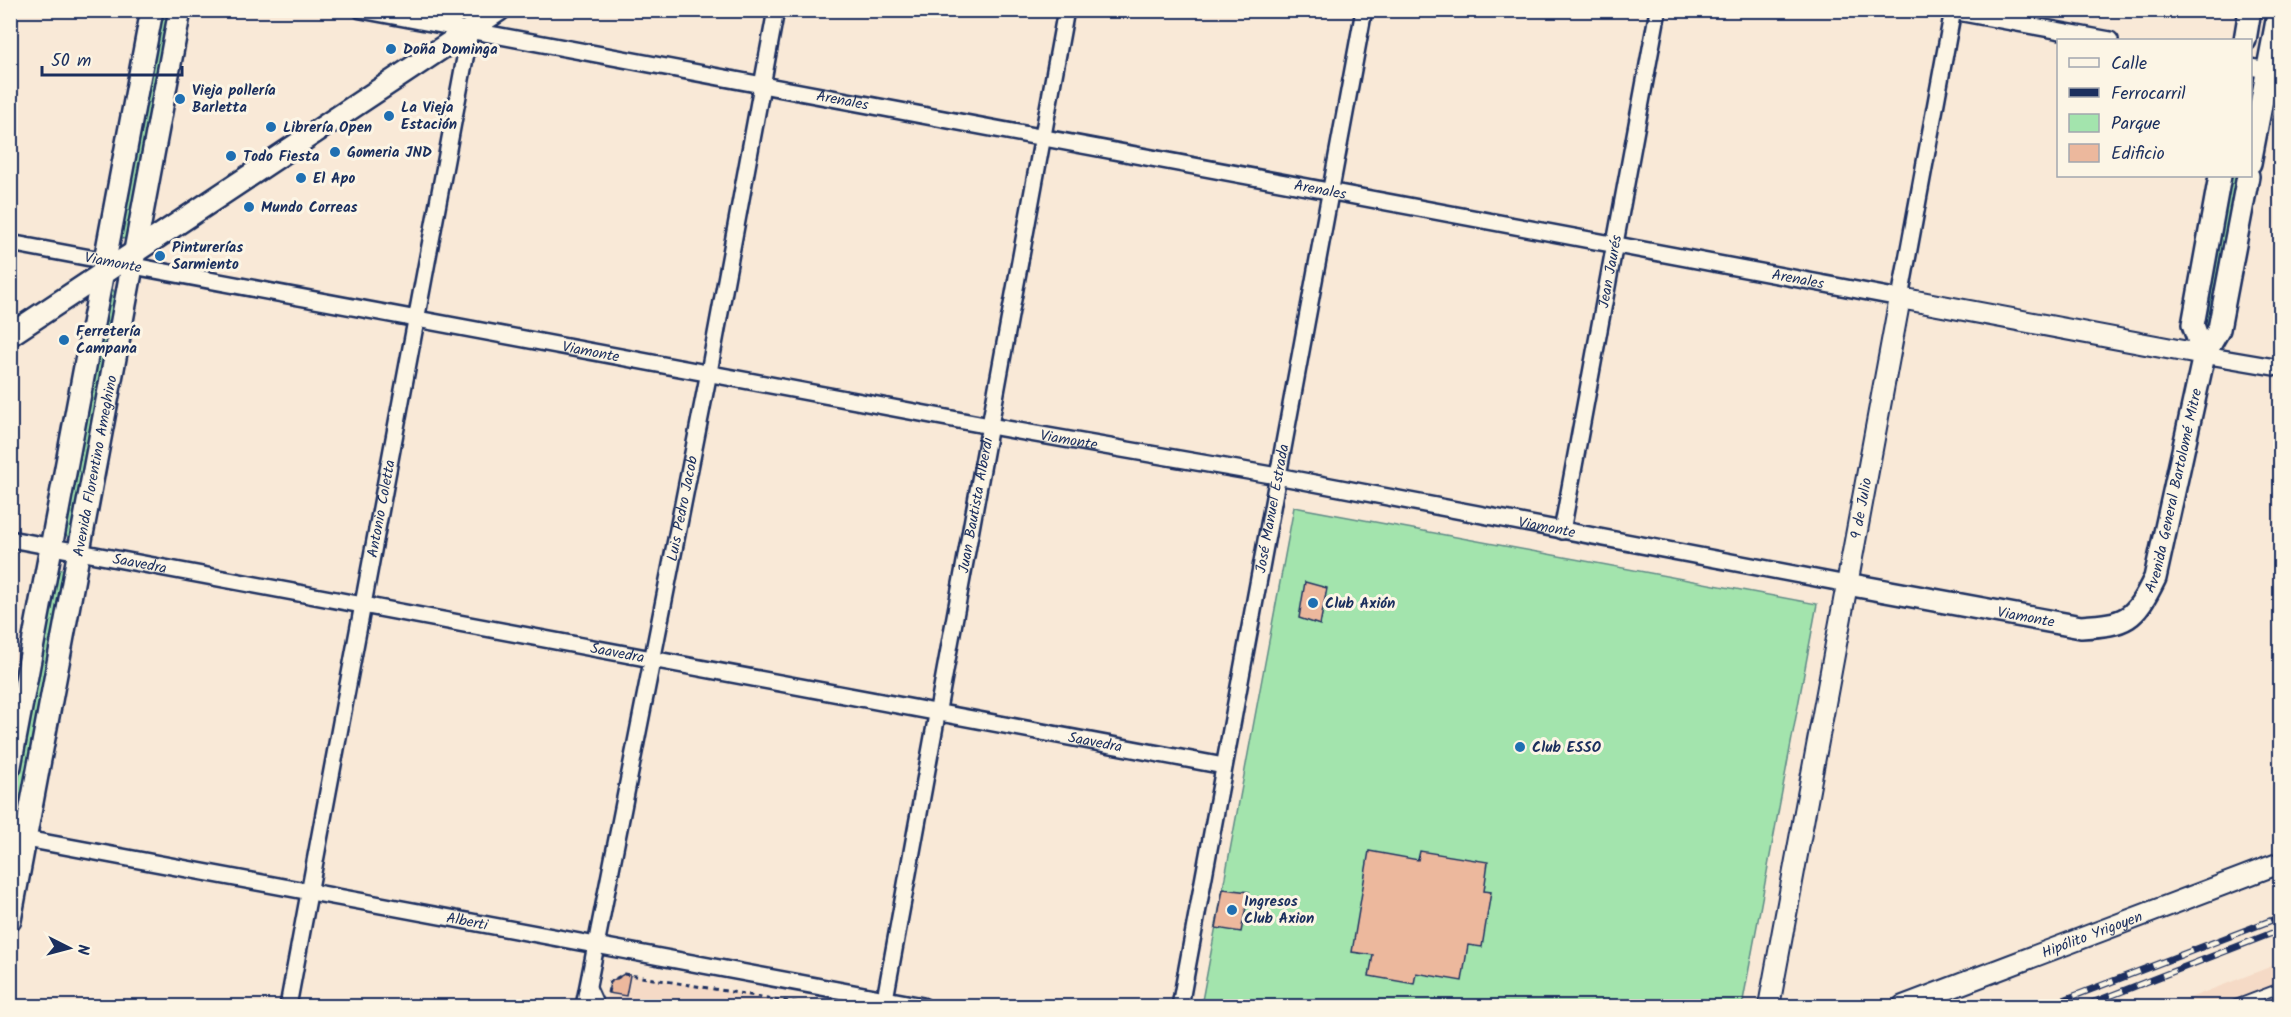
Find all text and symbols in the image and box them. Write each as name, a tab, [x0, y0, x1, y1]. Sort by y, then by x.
place label: Doña Dominga	[403, 38, 498, 62]
scale bar	[42, 39, 182, 77]
legend	[2057, 39, 2252, 177]
marker: Doña Dominga	[384, 42, 398, 56]
text: 50 m	[51, 47, 91, 76]
text: Calle	[2111, 50, 2147, 79]
place label: Vieja pollería Barletta	[192, 79, 276, 120]
text: Ferrocarril	[2111, 80, 2186, 109]
street label: Arenales	[814, 84, 871, 118]
marker: Vieja pollería Barletta	[173, 92, 187, 106]
place label: La Vieja Estación	[401, 96, 457, 137]
marker: La Vieja Estación	[382, 109, 396, 123]
text: Parque	[2111, 110, 2160, 139]
place label: Librería Open	[283, 116, 372, 140]
marker: Librería Open	[264, 120, 278, 134]
text: Edificio	[2111, 140, 2165, 169]
place label: Gomeria JND	[347, 141, 432, 165]
place label: Todo Fiesta	[243, 145, 320, 169]
marker: Gomeria JND	[328, 145, 342, 159]
marker: Todo Fiesta	[224, 149, 238, 163]
place label: El Apo	[313, 167, 356, 191]
marker: El Apo	[294, 171, 308, 185]
street label: Arenales	[1292, 174, 1349, 207]
place label: Mundo Correas	[261, 196, 358, 220]
marker: Mundo Correas	[242, 200, 256, 214]
street label: Jean Jaurés	[1592, 232, 1629, 310]
place label: Pinturerías Sarmiento	[172, 236, 243, 277]
street label: Viamonte	[82, 246, 144, 280]
marker: Pinturerías Sarmiento	[153, 249, 167, 263]
street label: Arenales	[1770, 263, 1827, 297]
place label: Ferretería Campana	[76, 320, 141, 361]
marker: Ferretería Campana	[57, 333, 71, 347]
street label: Viamonte	[560, 335, 622, 370]
street label: Avenida Florentino Ameghino	[67, 373, 125, 559]
street label: Avenida General Bartolomé Mitre	[2138, 386, 2209, 597]
street label: Viamonte	[1038, 424, 1100, 458]
street label: Juan Bautista Alberdi	[952, 434, 1001, 575]
street label: José Manuel Estrada	[1249, 442, 1297, 575]
street label: Luis Pedro Jacob	[661, 454, 705, 564]
street label: Antonio Coletta	[361, 458, 403, 560]
street label: 9 de Julio	[1845, 476, 1880, 541]
street label: Viamonte	[1516, 511, 1578, 545]
street label: Saavedra	[110, 547, 169, 581]
place label: Club Axión	[1325, 592, 1395, 616]
marker: Club Axión	[1306, 596, 1320, 610]
street label: Viamonte	[1995, 601, 2057, 635]
street label: Saavedra	[588, 637, 646, 670]
street label: Saavedra	[1066, 726, 1124, 760]
place label: Club ESSO	[1532, 736, 1602, 760]
marker: Club ESSO	[1513, 740, 1527, 754]
place label: Ingresos Club Axion	[1244, 890, 1314, 931]
marker: Ingresos Club Axion	[1225, 903, 1239, 917]
street label: Hipólito Yrigoyen	[2038, 905, 2146, 965]
street label: Alberti	[444, 906, 491, 938]
north arrow	[39, 918, 99, 978]
text: N	[69, 943, 95, 956]

